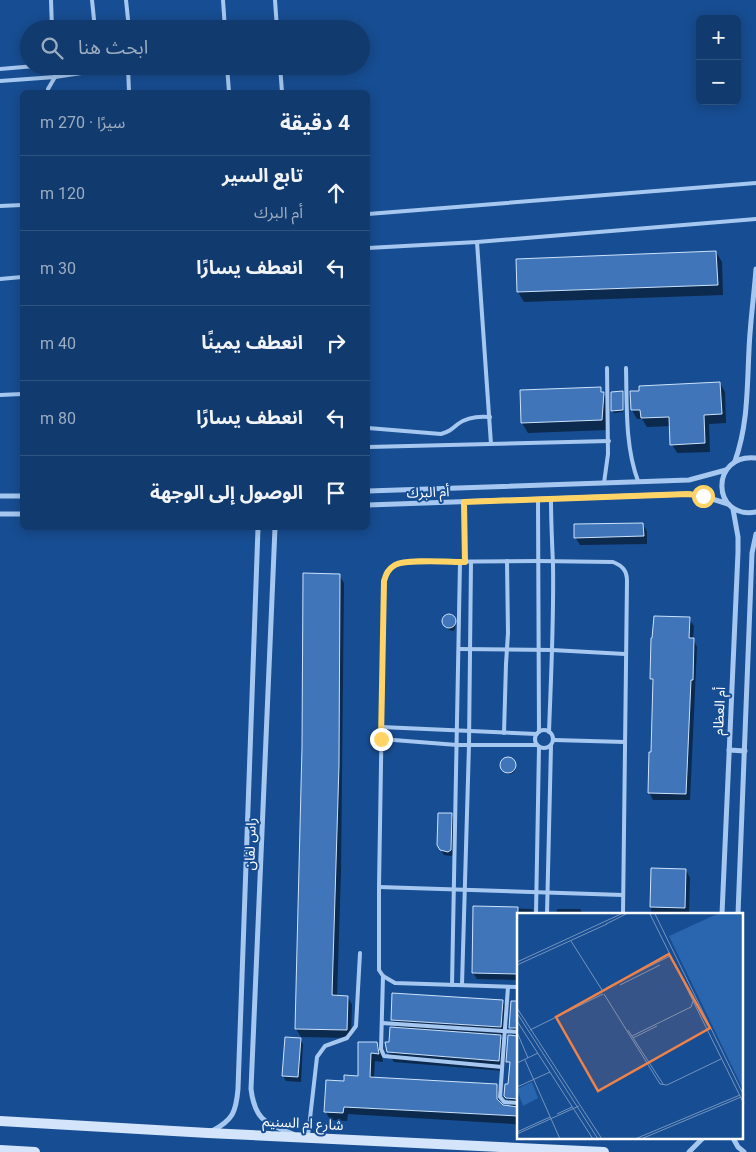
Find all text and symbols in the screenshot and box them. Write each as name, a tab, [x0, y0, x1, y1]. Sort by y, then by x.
map controls	[696, 15, 741, 105]
button: +	[696, 15, 741, 60]
search box	[20, 20, 370, 75]
icon: search	[38, 34, 66, 62]
text: ابحث هنا	[78, 36, 148, 59]
button: −	[696, 60, 741, 105]
text: 4 دقيقة	[280, 111, 350, 135]
text: سيرًا · 270 m	[40, 113, 125, 132]
text: تابع السير	[222, 164, 303, 187]
icon: ahead	[322, 179, 350, 207]
text: 120 m	[40, 184, 85, 203]
text: أم البرك	[254, 203, 303, 222]
icon: left	[322, 254, 350, 282]
text: انعطف يسارًا	[196, 256, 303, 279]
text: 30 m	[40, 259, 76, 278]
icon: right	[322, 329, 350, 357]
text: انعطف يمينًا	[201, 331, 303, 354]
text: 40 m	[40, 334, 76, 353]
icon: left	[322, 404, 350, 432]
text: انعطف يسارًا	[196, 406, 303, 429]
text: 80 m	[40, 409, 76, 428]
icon: arrive	[322, 479, 350, 507]
text: الوصول إلى الوجهة	[150, 481, 303, 504]
street label: أم البرك	[406, 482, 450, 504]
route start	[692, 485, 715, 508]
street label: أم العظام	[709, 686, 731, 736]
route end	[370, 728, 393, 751]
street label: راس لفان	[241, 817, 260, 871]
inset map	[517, 913, 744, 1140]
street label: شارع ام السنيم	[262, 1113, 344, 1136]

